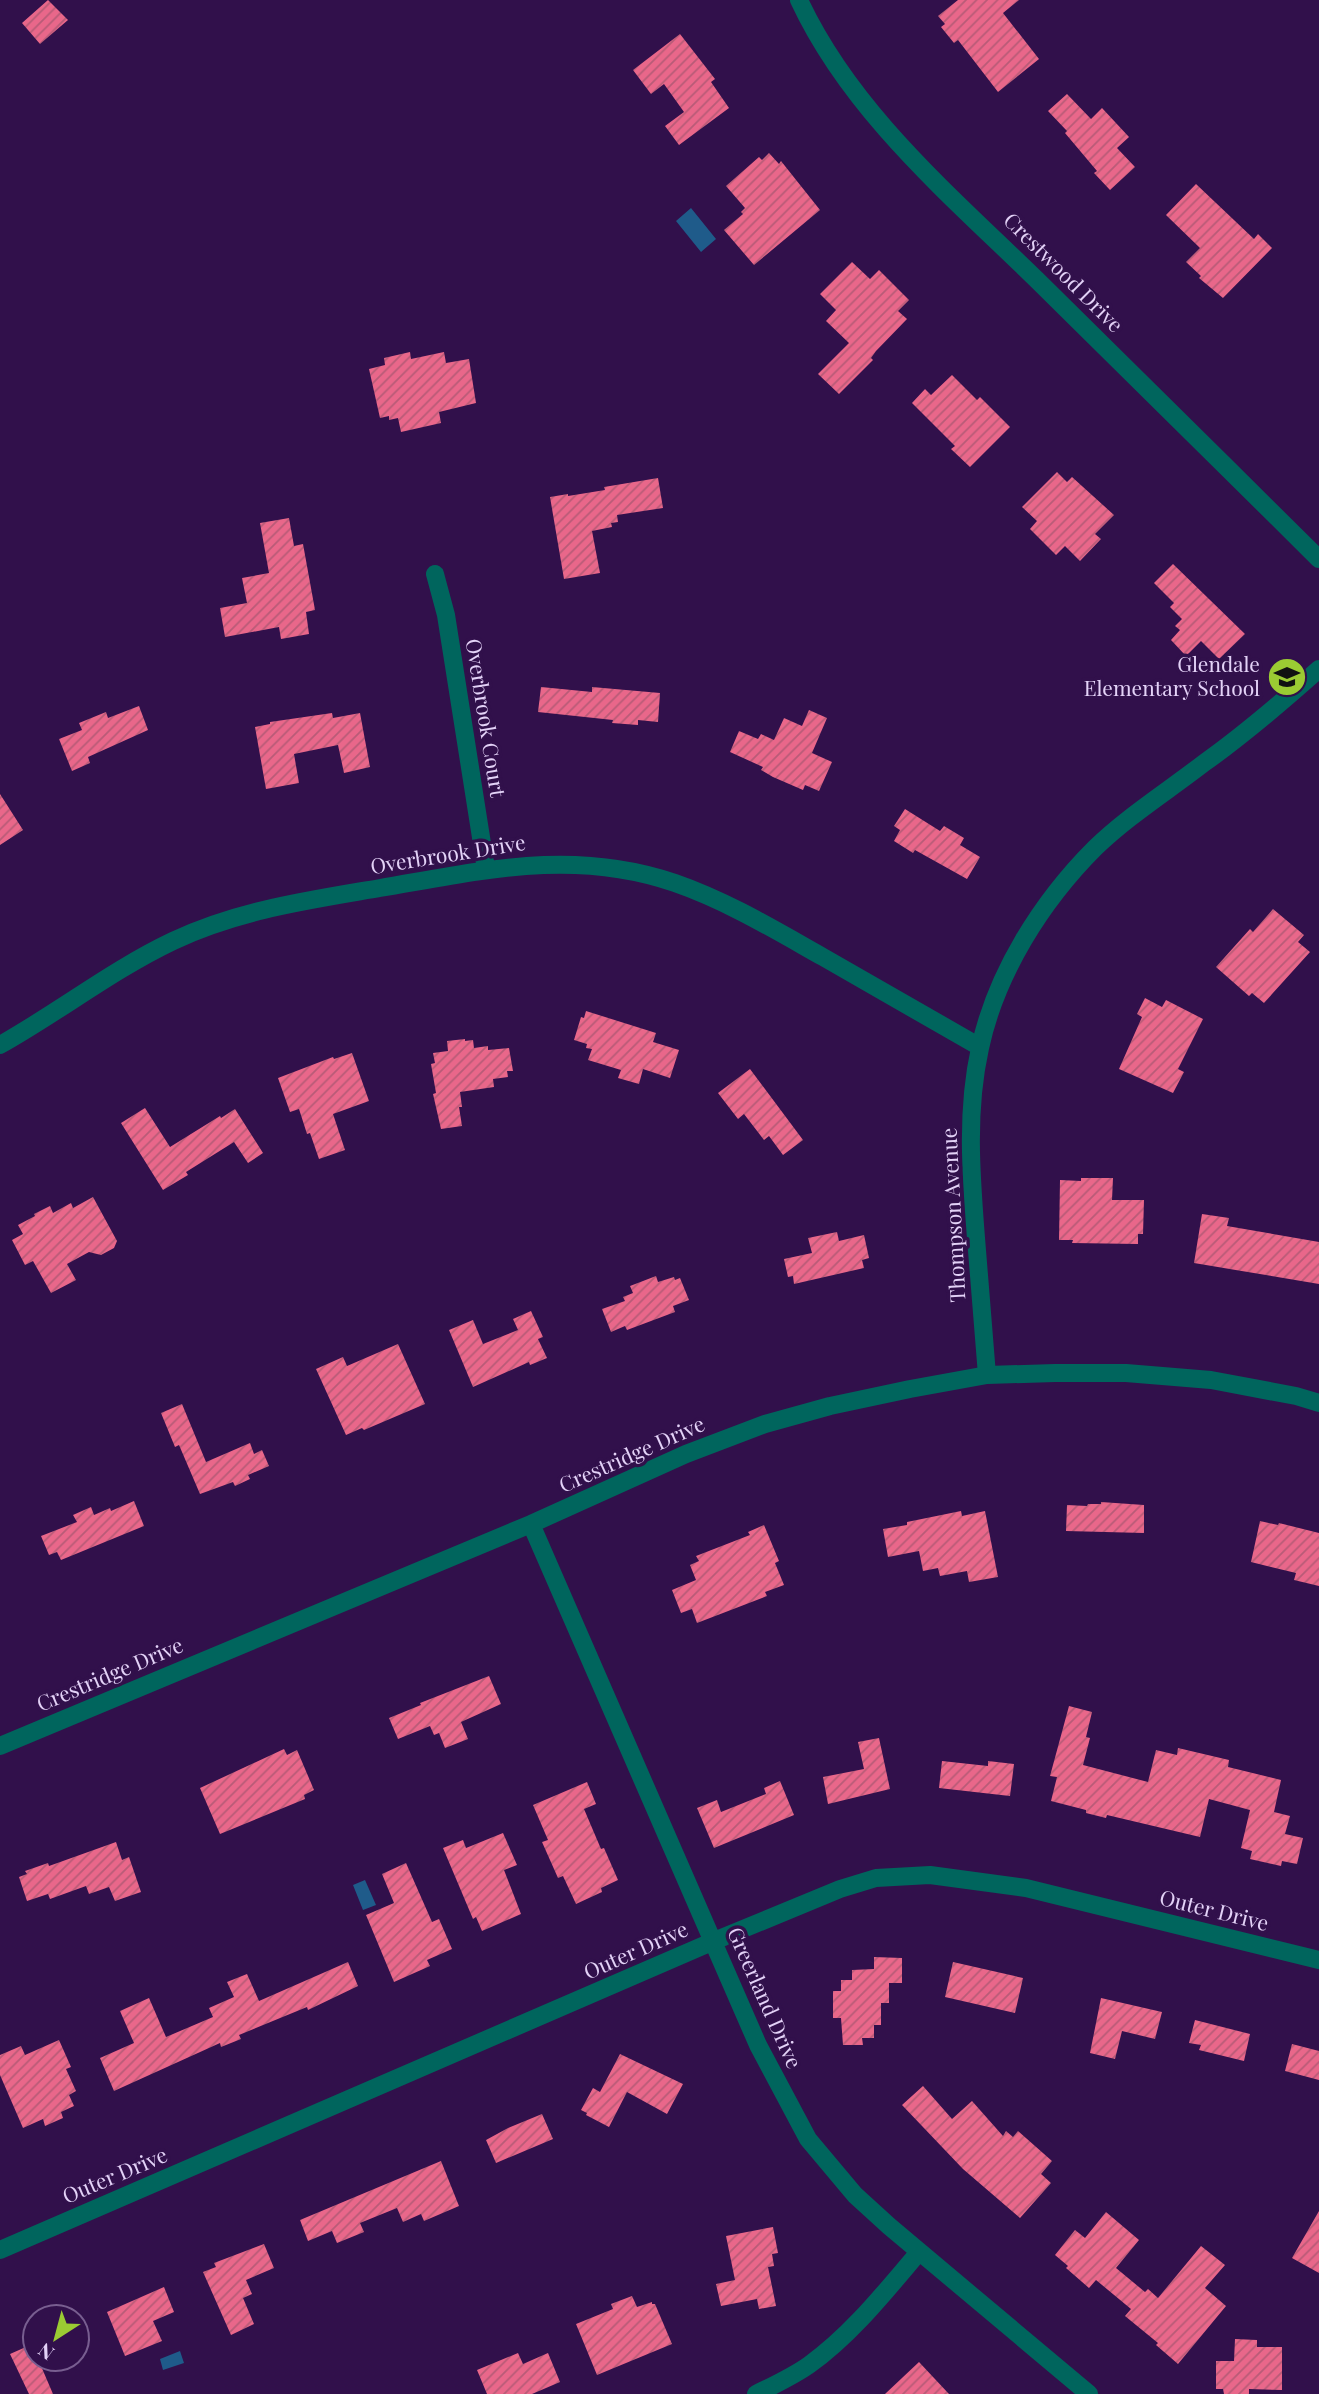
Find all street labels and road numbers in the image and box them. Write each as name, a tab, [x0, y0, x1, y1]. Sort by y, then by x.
street label: Crestwood Drive	[998, 206, 1130, 338]
street label: Overbrook Court	[461, 636, 513, 800]
street label: Overbrook Drive	[368, 827, 527, 879]
street label: Thompson Avenue	[933, 1127, 971, 1303]
street label: Crestridge Drive	[554, 1409, 708, 1498]
street label: Crestridge Drive	[32, 1630, 187, 1717]
street label: Outer Drive	[1157, 1882, 1272, 1936]
street label: Outer Drive	[579, 1914, 692, 1985]
street label: Greerland Drive	[722, 1922, 809, 2072]
street label: Outer Drive	[58, 2140, 171, 2209]

